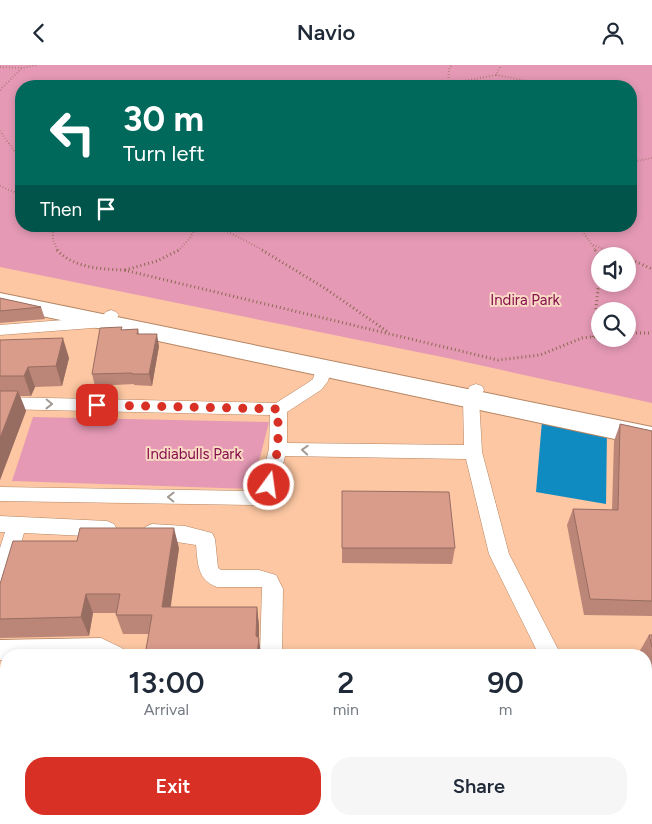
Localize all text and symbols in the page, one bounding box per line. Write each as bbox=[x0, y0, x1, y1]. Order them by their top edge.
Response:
icon: back bbox=[25, 19, 53, 47]
text: Navio bbox=[297, 19, 355, 46]
icon: person bbox=[599, 19, 627, 47]
text: 30 m bbox=[123, 98, 204, 140]
icon: left bbox=[40, 100, 105, 165]
text: Turn left bbox=[123, 140, 205, 167]
icon: arrive bbox=[92, 195, 120, 223]
text: Then bbox=[40, 198, 82, 221]
map controls bbox=[591, 247, 636, 347]
button: sound bbox=[591, 247, 636, 292]
park label: Indira Park bbox=[490, 291, 561, 309]
button: search bbox=[591, 302, 636, 347]
pin bbox=[76, 384, 118, 426]
icon: arrive bbox=[83, 391, 111, 419]
one-way arrow bbox=[45, 399, 53, 409]
park label: Indiabulls Park bbox=[146, 445, 242, 463]
one-way arrow bbox=[300, 445, 308, 455]
position arrow bbox=[242, 458, 294, 510]
one-way arrow bbox=[166, 492, 174, 502]
text: 13:00 bbox=[128, 664, 204, 701]
text: 2 bbox=[337, 664, 354, 701]
text: 90 bbox=[487, 664, 524, 701]
text: Arrival bbox=[144, 700, 189, 719]
text: min bbox=[333, 700, 359, 719]
text: m bbox=[499, 700, 512, 719]
button: Exit bbox=[25, 757, 321, 815]
button: Share bbox=[331, 757, 627, 815]

